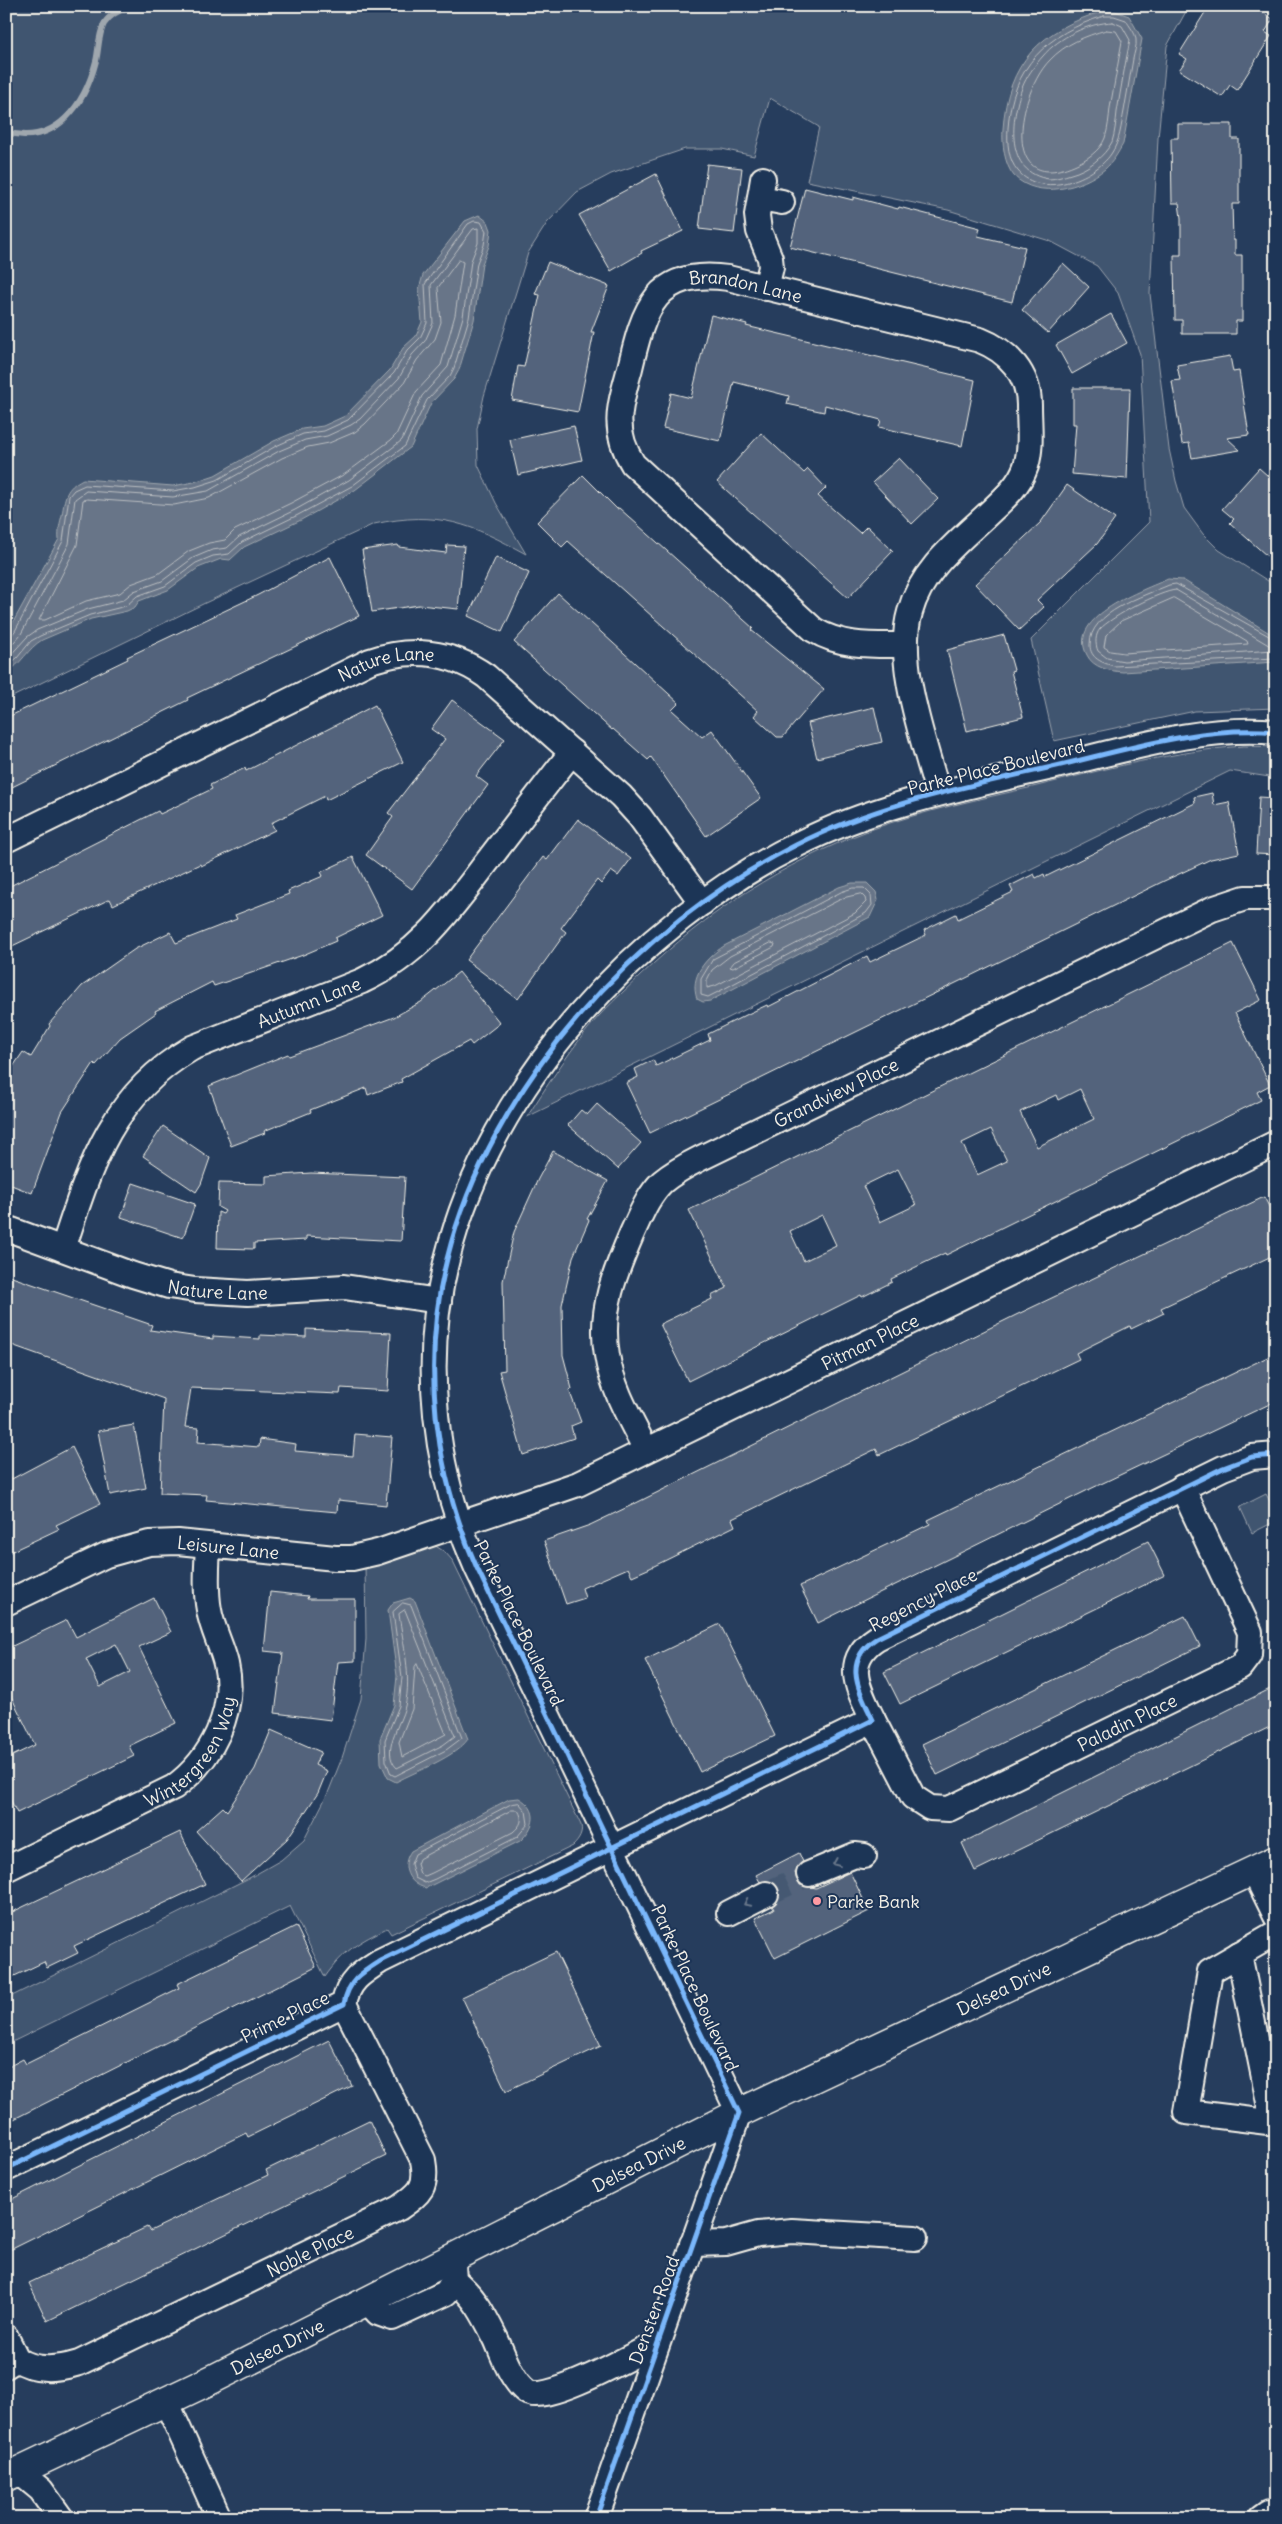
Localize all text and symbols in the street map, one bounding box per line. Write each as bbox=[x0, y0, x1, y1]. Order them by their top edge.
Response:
street label: Brandon Lane bbox=[687, 265, 805, 307]
street label: Nature Lane bbox=[334, 641, 436, 687]
street label: Parke Place Boulevard bbox=[905, 734, 1087, 800]
street label: Autumn Lane bbox=[254, 971, 364, 1033]
street label: Grandview Place bbox=[770, 1052, 902, 1132]
street label: Nature Lane bbox=[166, 1274, 268, 1305]
street label: Pitman Place bbox=[817, 1308, 922, 1375]
street label: Leisure Lane bbox=[176, 1530, 280, 1564]
street label: Parke Place Boulevard bbox=[469, 1536, 569, 1710]
street label: Regency Place bbox=[865, 1563, 981, 1637]
street label: Paladin Place bbox=[1073, 1688, 1180, 1756]
street label: Wintergreen Way bbox=[140, 1695, 240, 1811]
one-way arrow bbox=[832, 1856, 841, 1867]
place label: Parke Bank bbox=[827, 1890, 920, 1913]
marker: Parke Bank bbox=[811, 1895, 823, 1907]
one-way arrow bbox=[744, 1897, 753, 1907]
street label: Parke Place Boulevard bbox=[646, 1901, 744, 2076]
street label: Delsea Drive bbox=[953, 1956, 1055, 2020]
street label: Prime Place bbox=[237, 1986, 333, 2048]
street label: Delsea Drive bbox=[588, 2131, 689, 2197]
street label: Noble Place bbox=[263, 2220, 357, 2282]
street label: Densten Road bbox=[624, 2252, 684, 2367]
street label: Delsea Drive bbox=[227, 2313, 328, 2380]

